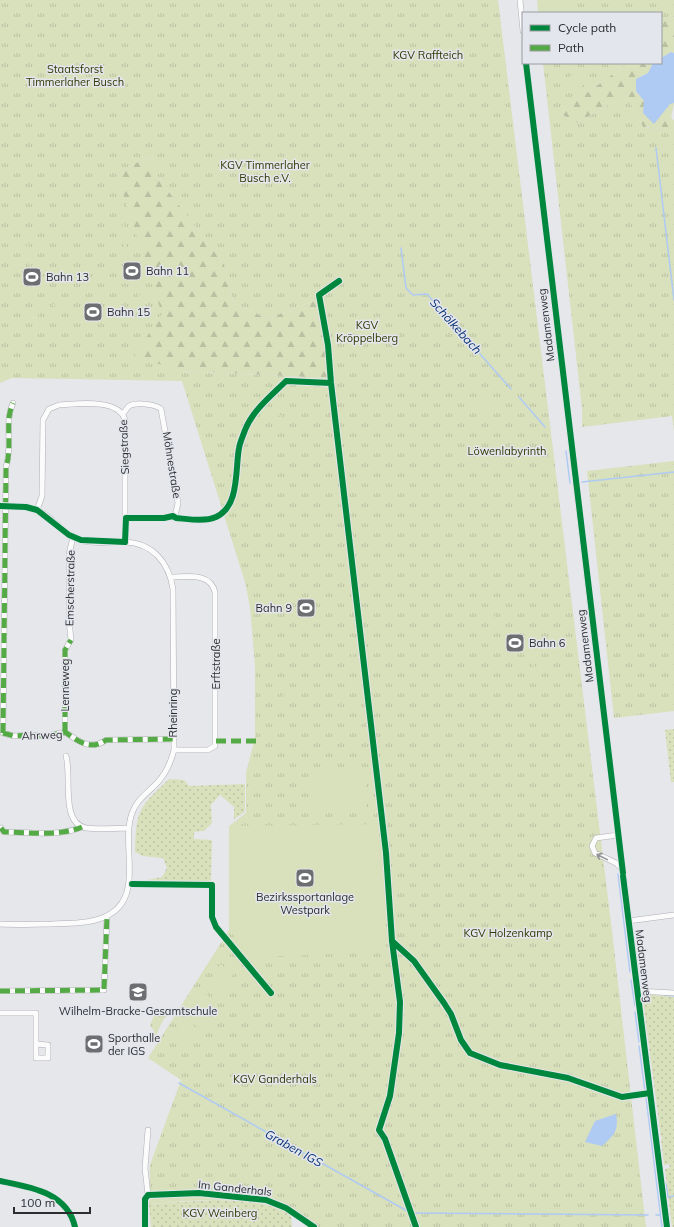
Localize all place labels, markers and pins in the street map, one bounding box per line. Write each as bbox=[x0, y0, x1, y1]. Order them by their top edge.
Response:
sports icon: Bahn 11 bbox=[121, 260, 143, 282]
place label: Bahn 11 bbox=[146, 264, 189, 278]
sports icon: Bahn 13 bbox=[21, 266, 43, 288]
place label: Bahn 13 bbox=[46, 270, 89, 284]
sports icon: Bahn 15 bbox=[82, 301, 104, 323]
place label: Bahn 15 bbox=[107, 305, 150, 319]
sports icon: Bahn 9 bbox=[295, 597, 317, 619]
place label: Bahn 9 bbox=[256, 601, 292, 615]
sports icon: Bahn 6 bbox=[504, 632, 526, 654]
place label: Bahn 6 bbox=[529, 636, 566, 650]
sports icon: Bezirkssportanlage Westpark bbox=[294, 867, 316, 889]
place label: Bezirkssportanlage Westpark bbox=[256, 890, 354, 917]
school or university icon: Wilhelm-Bracke-Gesamtschule bbox=[127, 981, 149, 1003]
place label: Wilhelm-Bracke-Gesamtschule bbox=[59, 1004, 217, 1018]
place label: Sporthalle der IGS bbox=[108, 1031, 160, 1058]
sports icon: Sporthalle der IGS bbox=[83, 1033, 105, 1055]

